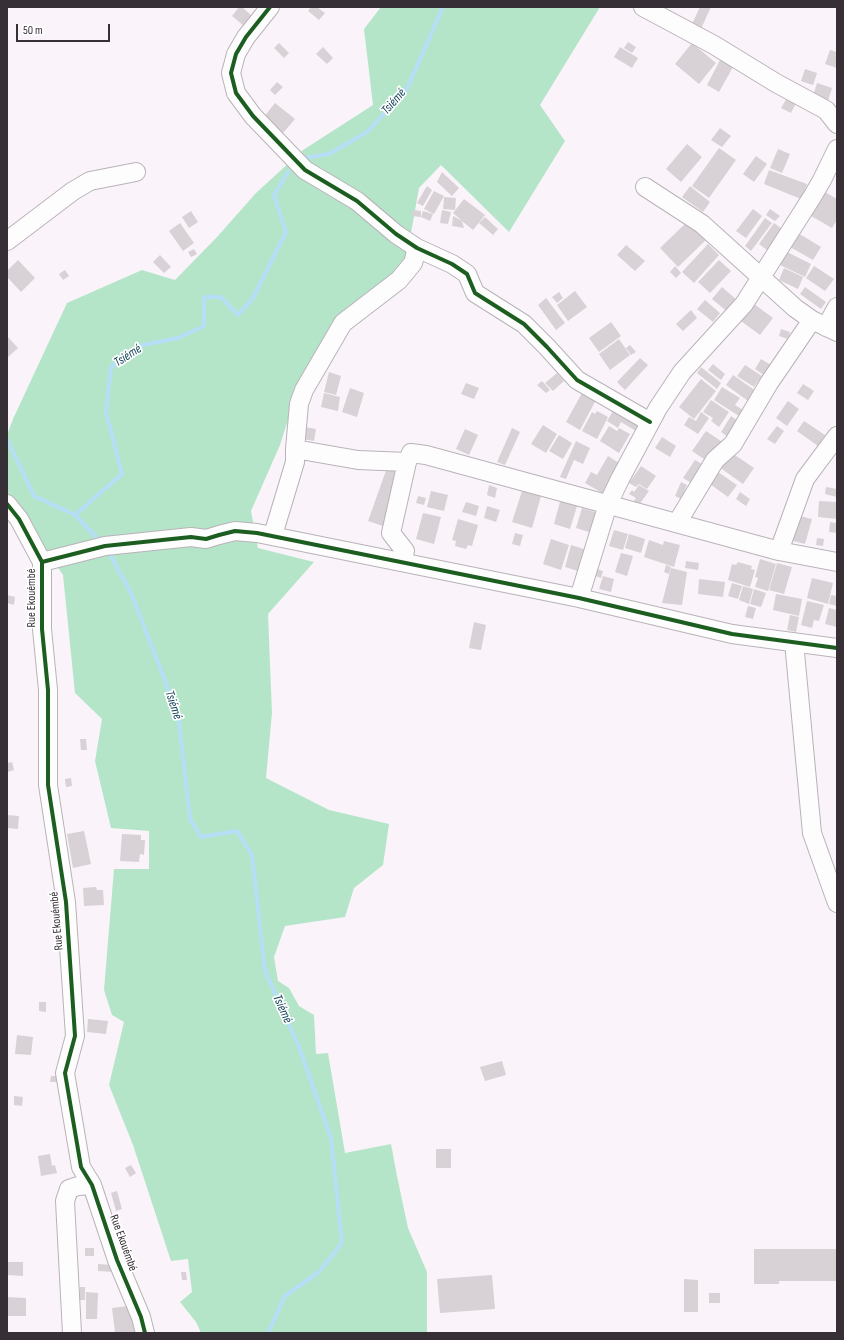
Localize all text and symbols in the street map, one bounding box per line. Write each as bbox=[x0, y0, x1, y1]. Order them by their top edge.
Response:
scale bar bbox=[18, 16, 112, 42]
text: 50 m bbox=[23, 23, 43, 38]
water label: Tsiémé bbox=[378, 86, 410, 118]
water label: Tsiémé bbox=[111, 341, 145, 371]
street label: Rue Ekouémbé bbox=[25, 569, 39, 627]
water label: Tsiémé bbox=[161, 688, 185, 722]
street label: Rue Ekouémbé bbox=[47, 891, 67, 951]
water label: Tsiémé bbox=[269, 992, 295, 1026]
street label: Rue Ekouémbé bbox=[106, 1213, 140, 1273]

